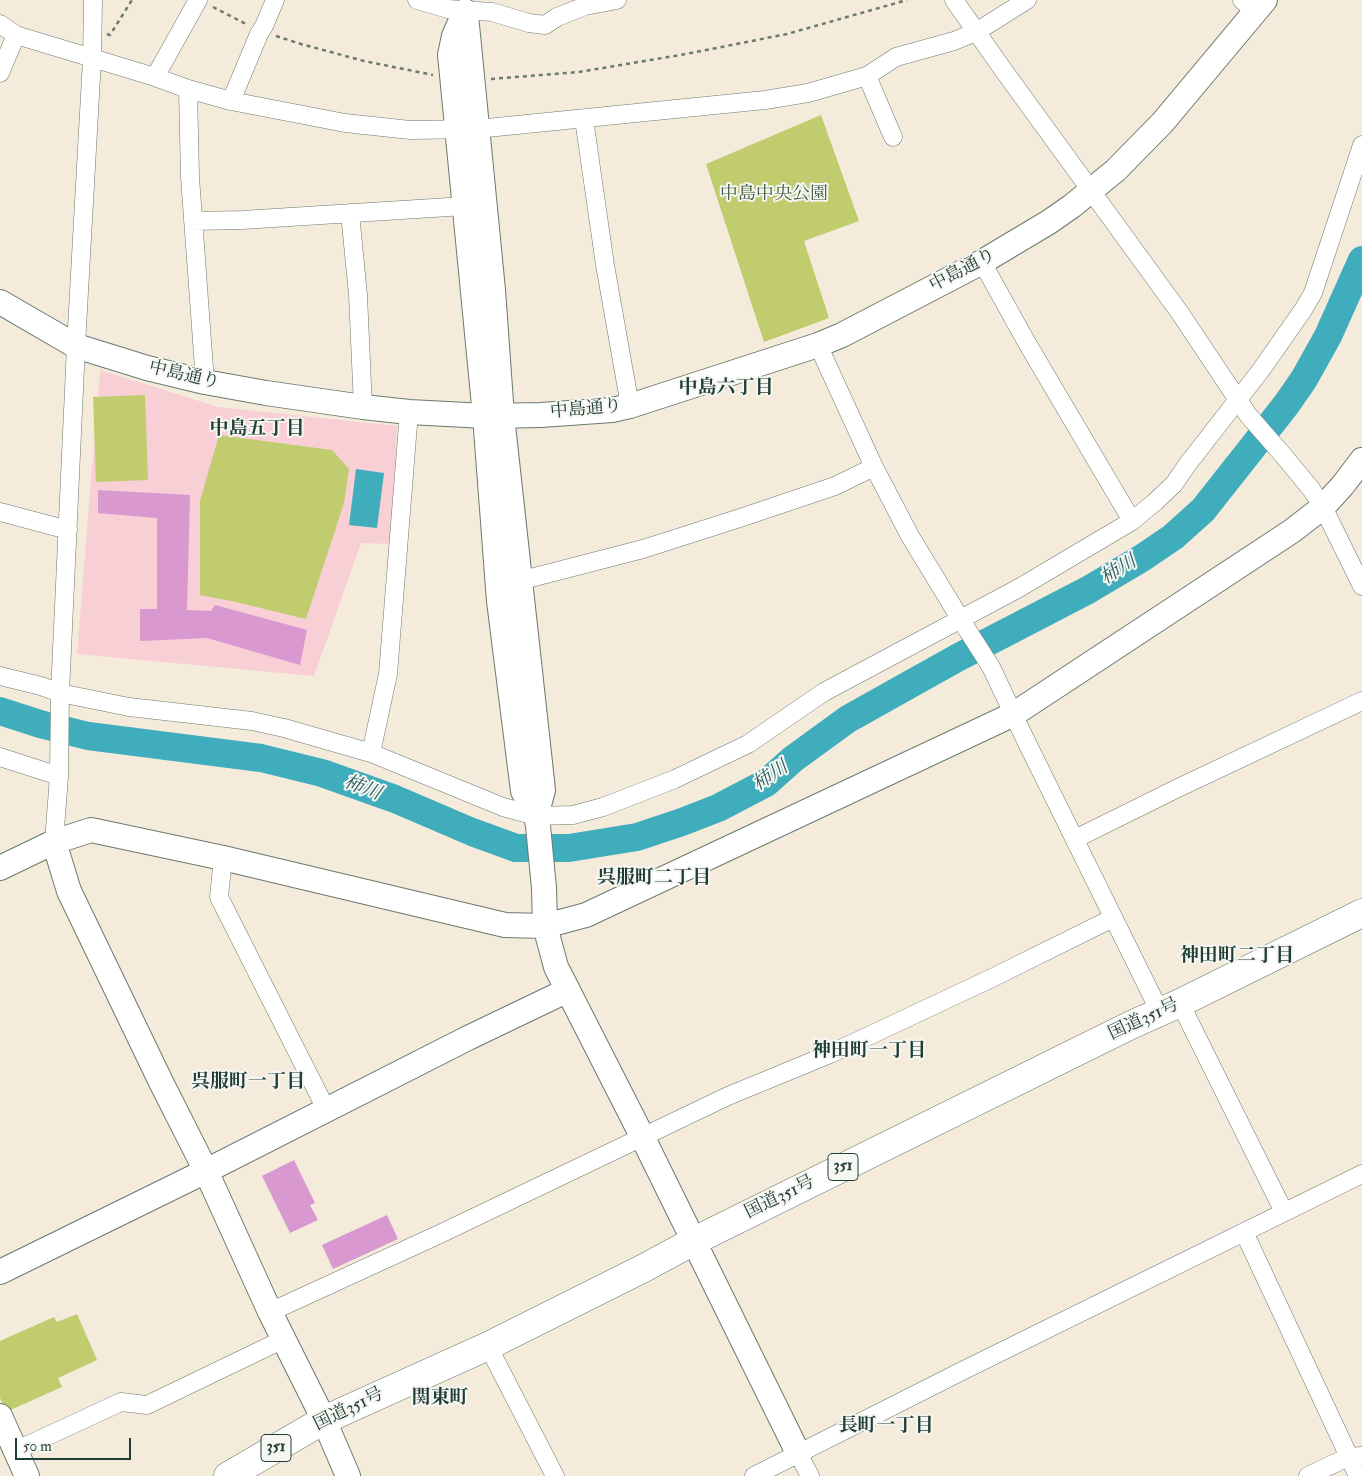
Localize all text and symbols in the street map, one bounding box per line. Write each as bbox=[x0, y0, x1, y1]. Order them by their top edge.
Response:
park label: 中島中央公園 bbox=[720, 184, 828, 206]
street label: 中島通り bbox=[926, 245, 1000, 297]
street label: 中島通り bbox=[146, 357, 222, 395]
district label: 中島六丁目 bbox=[679, 378, 773, 400]
street label: 中島通り bbox=[549, 396, 623, 424]
district label: 中島五丁目 bbox=[210, 419, 304, 441]
water label: 柿川 bbox=[1097, 551, 1141, 591]
water label: 柿川 bbox=[749, 757, 793, 797]
water label: 柿川 bbox=[340, 772, 384, 806]
district label: 呉服町二丁目 bbox=[597, 868, 711, 890]
district label: 神田町二丁目 bbox=[1180, 946, 1294, 968]
street label: 国道351号 bbox=[1105, 994, 1183, 1046]
district label: 神田町一丁目 bbox=[812, 1041, 926, 1063]
district label: 呉服町一丁目 bbox=[191, 1072, 305, 1094]
road number: 351 bbox=[828, 1154, 858, 1180]
street label: 国道351号 bbox=[741, 1172, 819, 1224]
street label: 国道351号 bbox=[310, 1384, 388, 1436]
district label: 関東町 bbox=[412, 1388, 468, 1410]
district label: 長町一丁目 bbox=[839, 1416, 933, 1438]
scale bar bbox=[18, 1428, 134, 1460]
road number: 351 bbox=[261, 1435, 291, 1462]
text: 50 m bbox=[23, 1437, 52, 1456]

